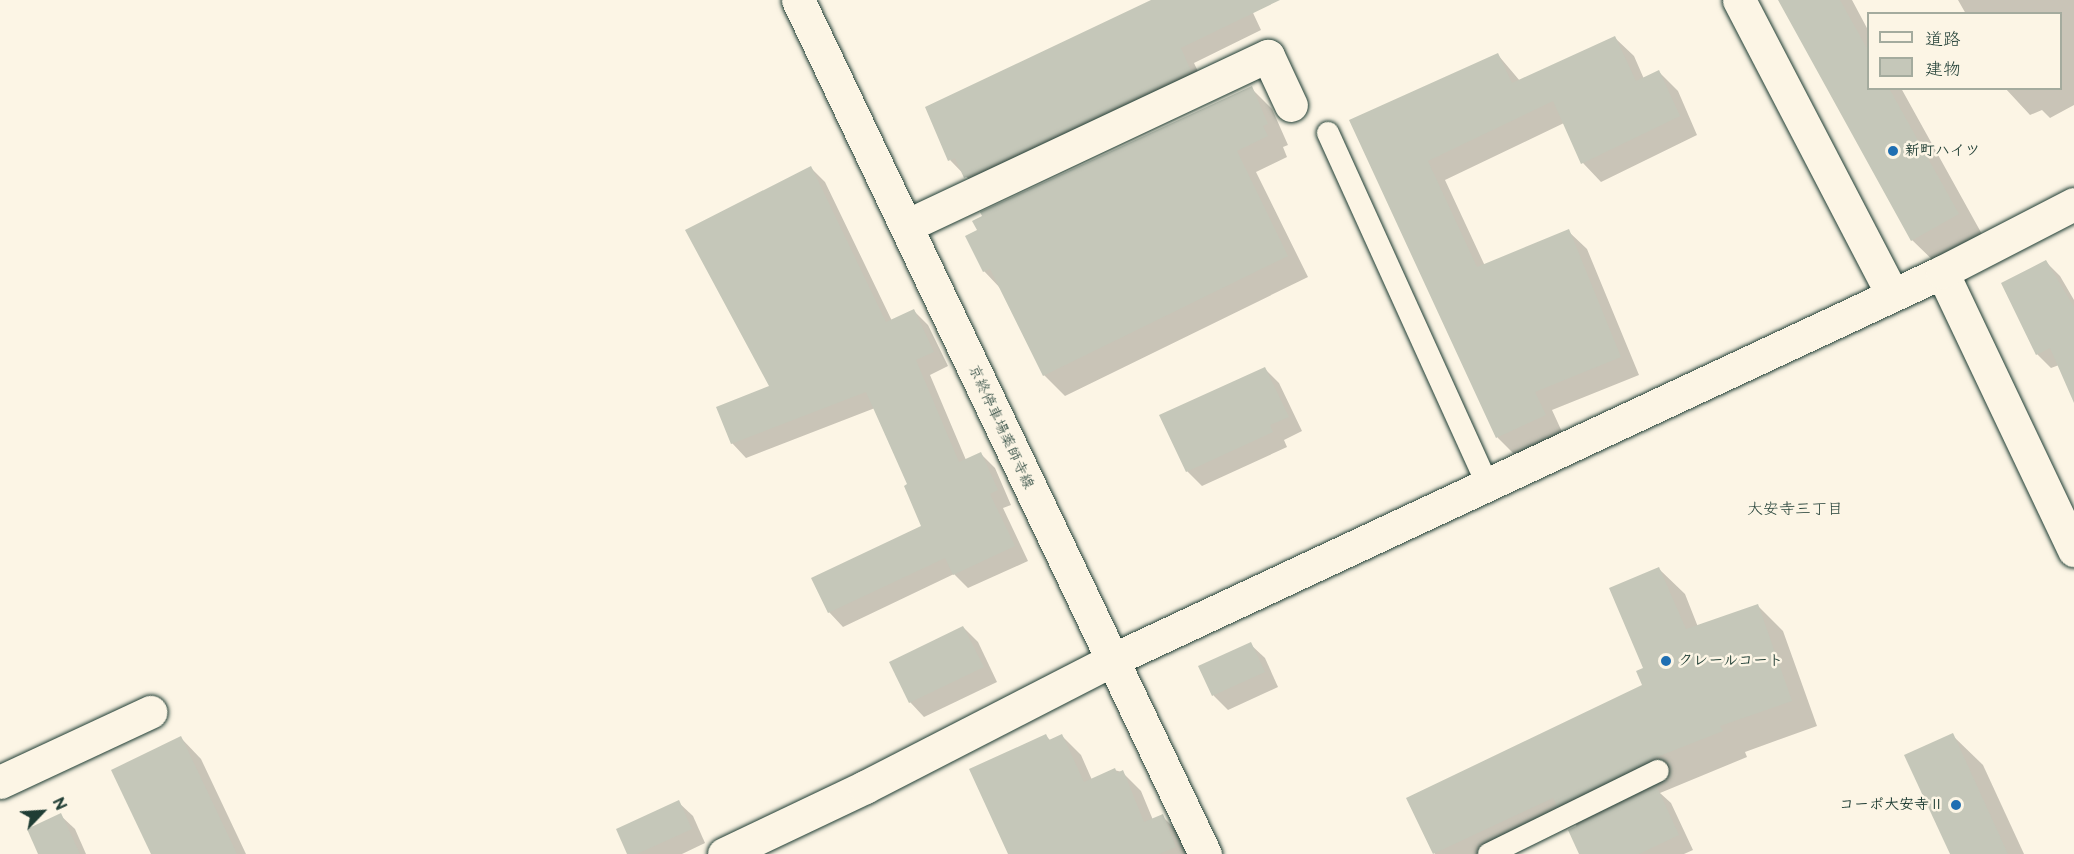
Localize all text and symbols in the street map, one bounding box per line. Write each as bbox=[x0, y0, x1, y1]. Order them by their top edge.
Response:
legend bbox=[1867, 12, 2062, 90]
text: 道路 bbox=[1925, 29, 1961, 50]
text: 建物 bbox=[1925, 59, 1961, 80]
place label: 新町ハイツ bbox=[1905, 142, 1980, 160]
marker: 新町ハイツ bbox=[1886, 144, 1900, 158]
street label: 京終停車場薬師寺線 bbox=[964, 362, 1038, 492]
district label: 大安寺三丁目 bbox=[1747, 500, 1843, 520]
place label: クレールコート bbox=[1678, 652, 1784, 670]
marker: クレールコート bbox=[1659, 654, 1673, 668]
north arrow bbox=[12, 782, 72, 842]
text: N bbox=[48, 795, 70, 814]
place label: コーポ大安寺Ⅱ bbox=[1839, 796, 1944, 814]
marker: コーポ大安寺Ⅱ bbox=[1949, 798, 1963, 812]

